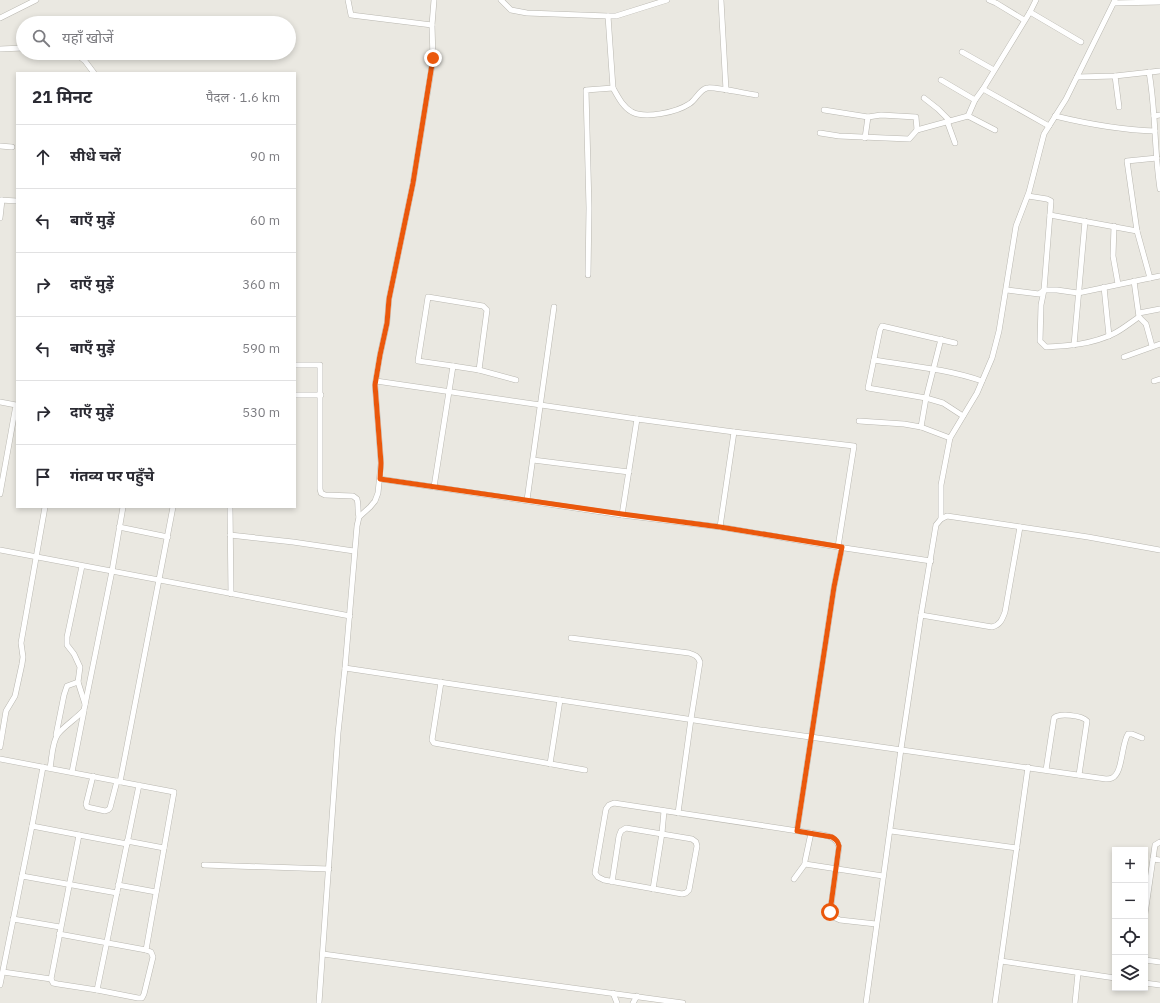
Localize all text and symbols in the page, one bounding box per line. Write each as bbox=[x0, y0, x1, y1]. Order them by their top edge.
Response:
search box bbox=[16, 16, 296, 60]
icon: search bbox=[30, 27, 52, 49]
text: यहाँ खोजें bbox=[62, 28, 113, 47]
route end bbox=[424, 49, 442, 67]
text: 21 मिनट bbox=[32, 86, 92, 108]
text: पैदल · 1.6 km bbox=[206, 89, 280, 106]
icon: ahead bbox=[32, 146, 54, 168]
text: सीधे चलें bbox=[70, 146, 121, 165]
text: 90 m bbox=[250, 148, 280, 165]
icon: left bbox=[32, 210, 54, 232]
text: बाएँ मुड़ें bbox=[70, 210, 115, 229]
text: 60 m bbox=[250, 212, 280, 229]
icon: right bbox=[32, 274, 54, 296]
text: दाएँ मुड़ें bbox=[70, 274, 114, 293]
text: 360 m bbox=[242, 276, 280, 293]
icon: left bbox=[32, 338, 54, 360]
text: बाएँ मुड़ें bbox=[70, 338, 115, 357]
text: 590 m bbox=[242, 340, 280, 357]
icon: right bbox=[32, 402, 54, 424]
text: दाएँ मुड़ें bbox=[70, 402, 114, 421]
text: 530 m bbox=[242, 404, 280, 421]
icon: arrive bbox=[32, 466, 54, 488]
text: गंतव्य पर पहुँचे bbox=[70, 466, 154, 485]
map controls bbox=[1112, 847, 1148, 991]
button: + bbox=[1112, 847, 1148, 883]
button: − bbox=[1112, 883, 1148, 919]
route start bbox=[821, 903, 839, 921]
button: locate bbox=[1112, 919, 1148, 955]
button: layers bbox=[1112, 955, 1148, 991]

